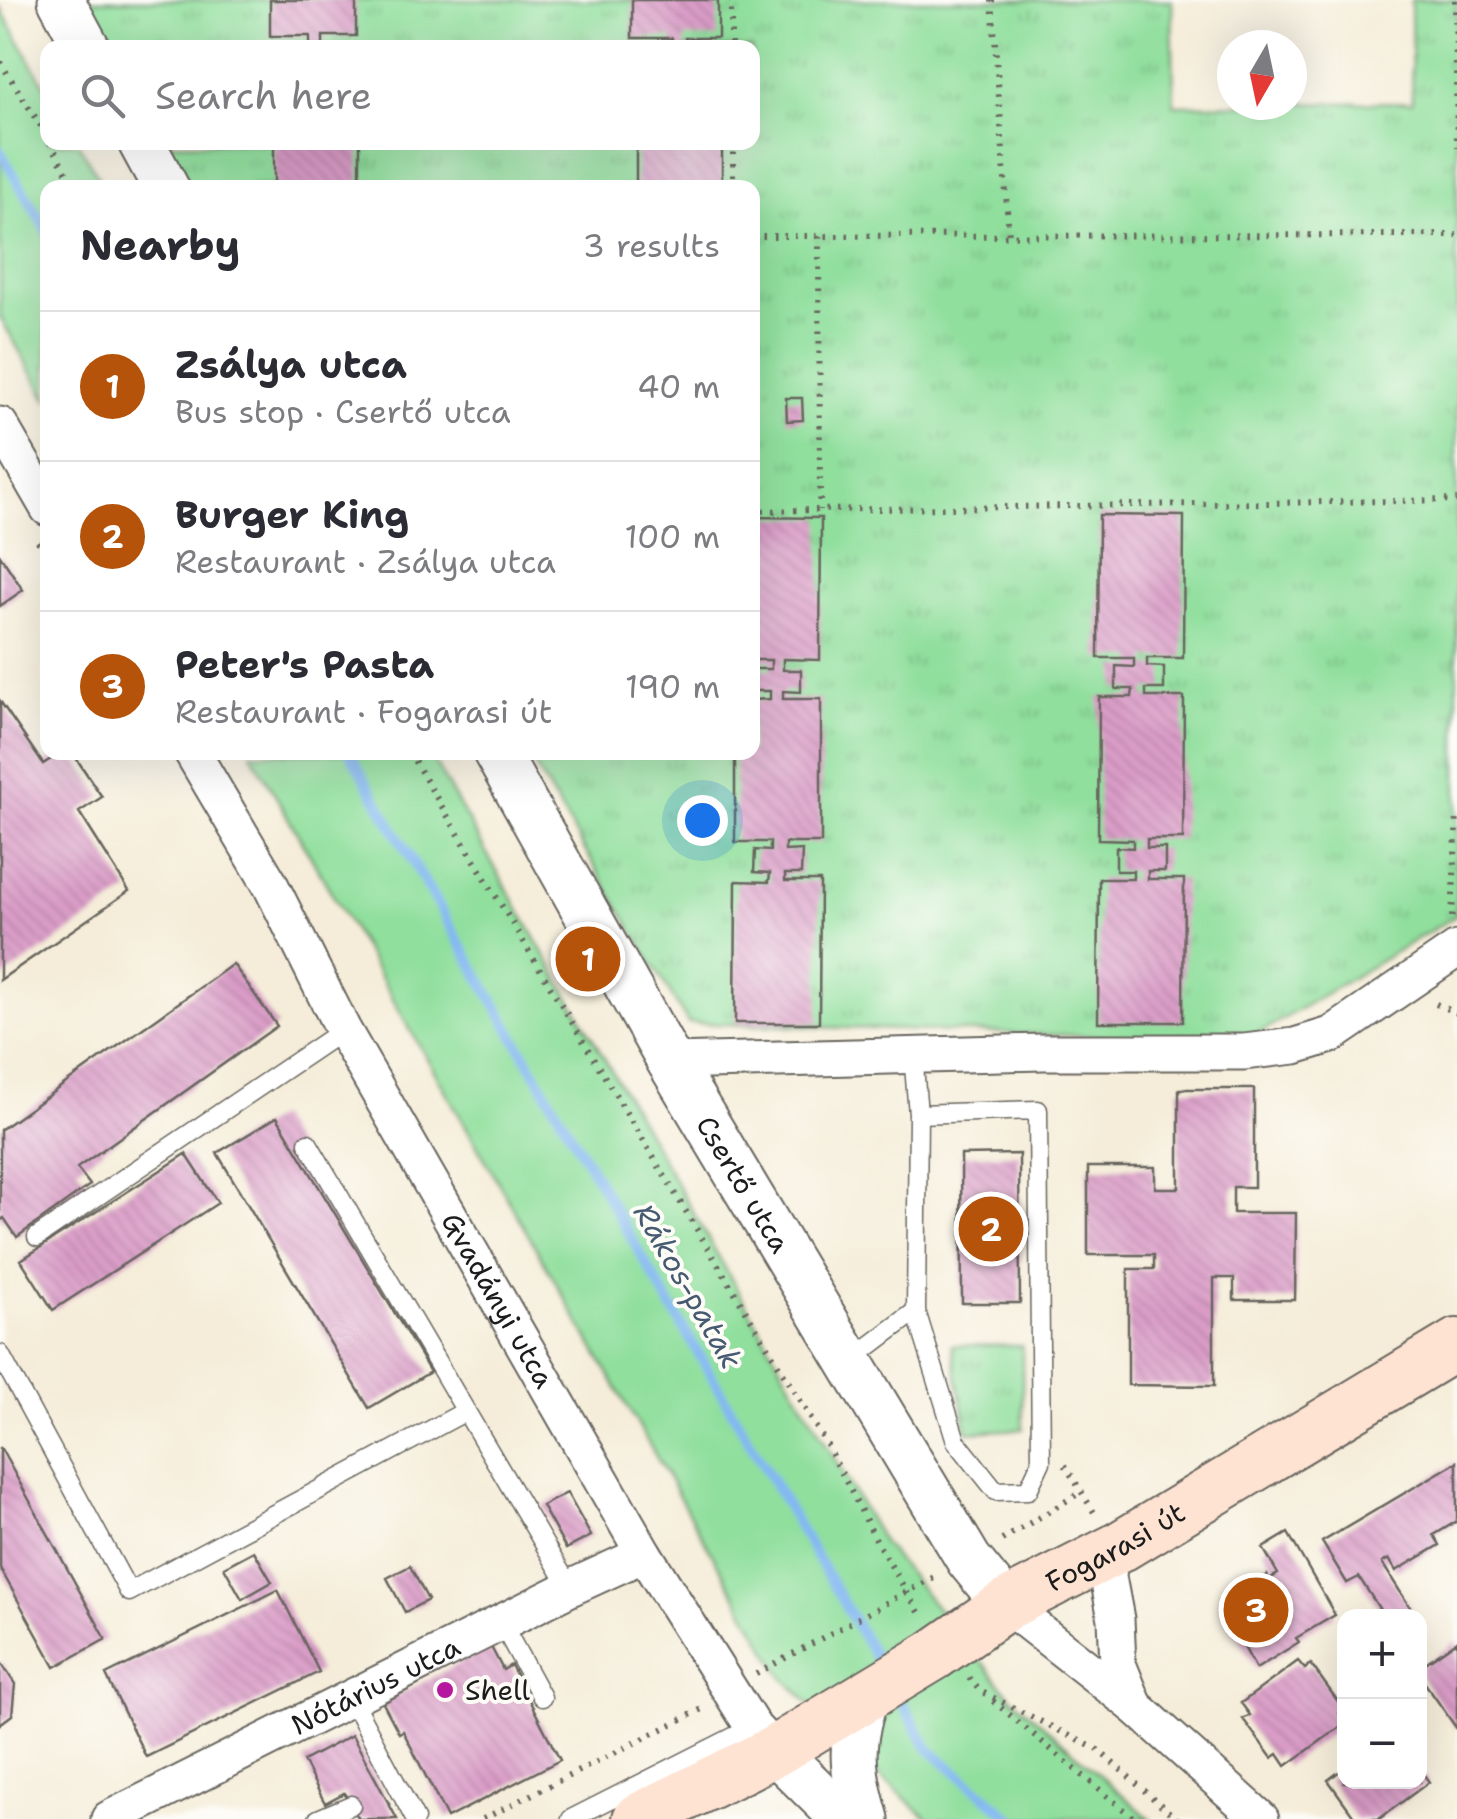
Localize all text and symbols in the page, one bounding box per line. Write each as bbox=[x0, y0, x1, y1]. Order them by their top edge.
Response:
north arrow bbox=[1217, 30, 1307, 120]
search box bbox=[40, 40, 760, 150]
icon: search bbox=[75, 68, 130, 123]
text: Search here bbox=[155, 70, 372, 121]
text: Nearby bbox=[80, 217, 240, 273]
text: 3 results bbox=[583, 224, 720, 267]
text: Zsálya utca bbox=[175, 339, 407, 390]
text: 1 bbox=[105, 365, 120, 408]
text: 40 m bbox=[637, 365, 720, 408]
text: Bus stop · Csertő utca bbox=[175, 390, 511, 433]
text: Burger King bbox=[175, 489, 409, 540]
text: 2 bbox=[101, 515, 124, 558]
text: 100 m bbox=[624, 515, 720, 558]
text: Restaurant · Zsálya utca bbox=[175, 540, 556, 583]
text: Peter's Pasta bbox=[175, 639, 434, 690]
text: 3 bbox=[101, 665, 124, 708]
text: 190 m bbox=[625, 665, 720, 708]
text: Restaurant · Fogarasi út bbox=[175, 690, 553, 733]
your location bbox=[677, 795, 728, 846]
pin: 1 bbox=[556, 922, 620, 996]
street label: Csertő utca bbox=[687, 1108, 799, 1260]
pin: 2 bbox=[958, 1192, 1024, 1266]
water label: Rákos-patak bbox=[624, 1196, 752, 1376]
street label: Gvadányi utca bbox=[433, 1205, 564, 1395]
street label: Fogarasi út bbox=[1039, 1493, 1192, 1601]
pin: 3 bbox=[1224, 1572, 1288, 1648]
map controls bbox=[1337, 1609, 1427, 1789]
button: + bbox=[1337, 1609, 1427, 1699]
street label: Nótárius utca bbox=[285, 1627, 466, 1744]
place label: Shell bbox=[465, 1671, 531, 1709]
marker: Shell bbox=[434, 1679, 456, 1701]
button: − bbox=[1337, 1699, 1427, 1789]

